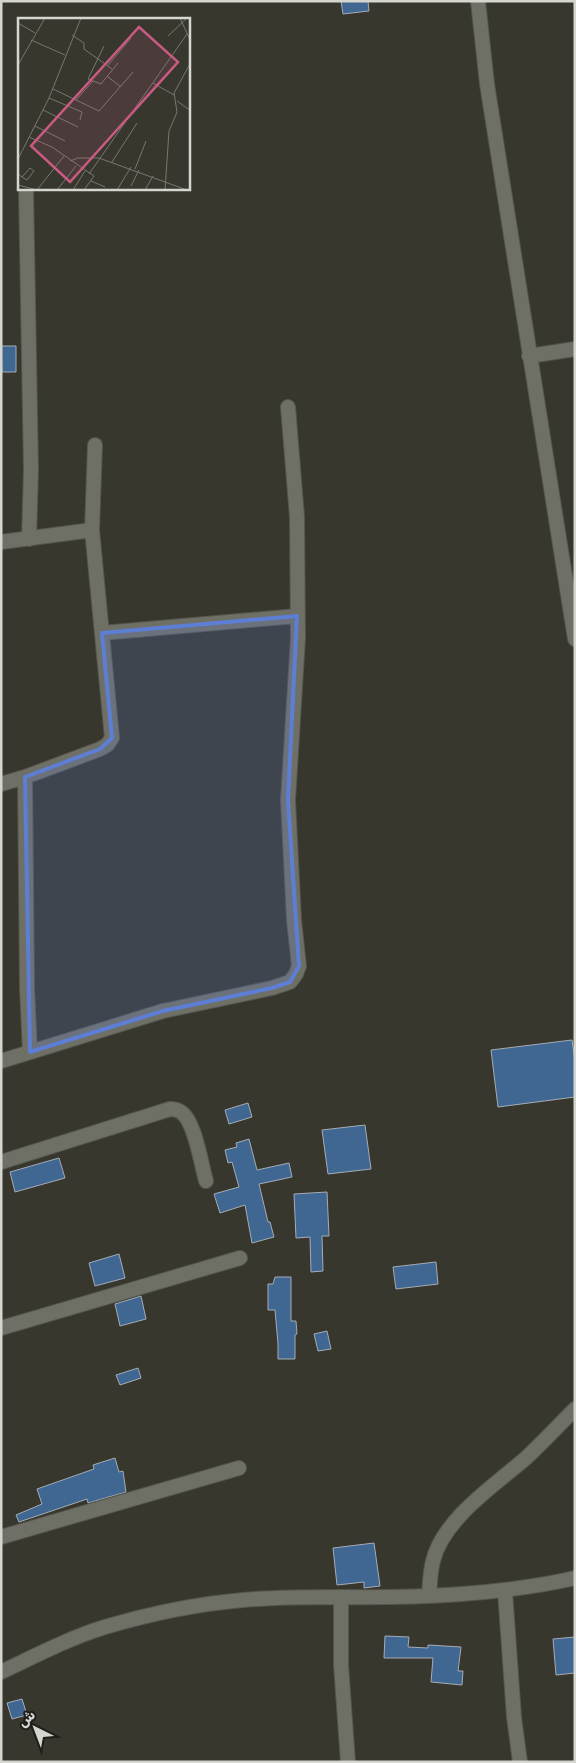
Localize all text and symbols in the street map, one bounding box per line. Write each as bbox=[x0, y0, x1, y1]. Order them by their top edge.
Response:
inset map bbox=[18, 18, 190, 190]
north arrow bbox=[10, 1703, 60, 1753]
text: ش bbox=[14, 1706, 39, 1731]

